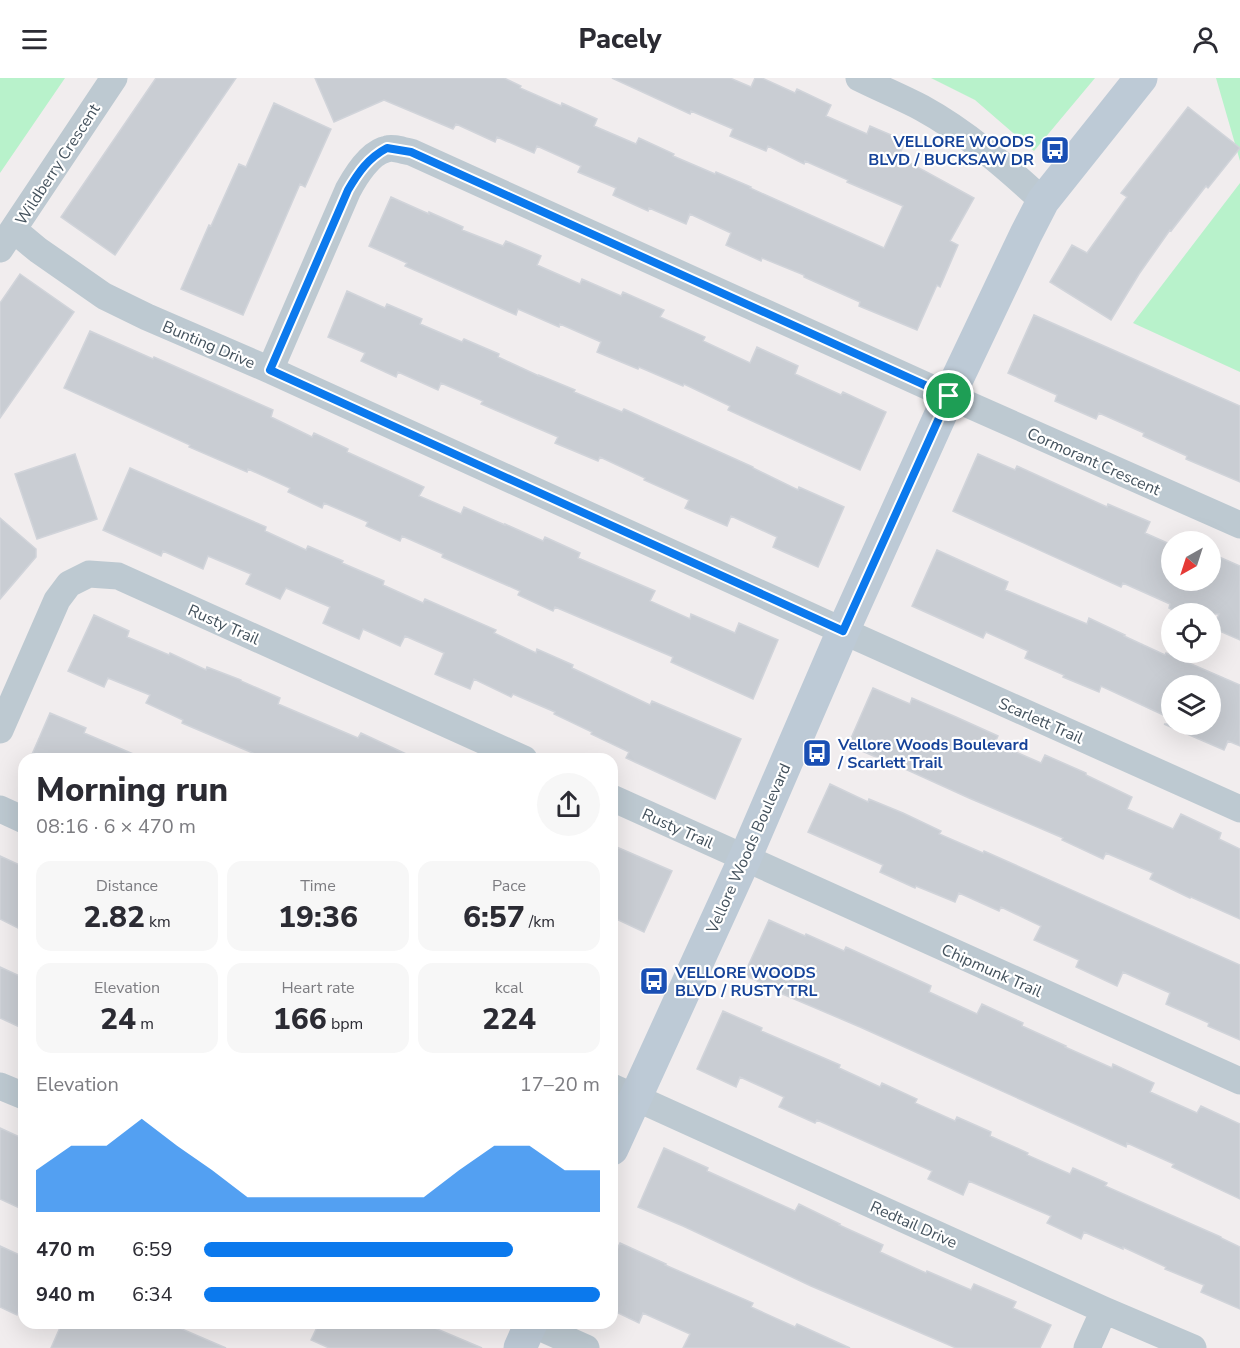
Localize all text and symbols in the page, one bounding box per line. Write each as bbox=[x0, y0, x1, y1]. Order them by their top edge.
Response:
text: Pacely bbox=[579, 21, 661, 58]
icon: menu bbox=[18, 23, 51, 56]
icon: person bbox=[1189, 23, 1222, 56]
street label: Wildberry Crescent bbox=[10, 99, 106, 229]
place label: VELLORE WOODS BLVD / BUCKSAW DR bbox=[868, 131, 1034, 171]
bus stop icon: VELLORE WOODS BLVD / BUCKSAW DR bbox=[1039, 134, 1071, 166]
street label: Bunting Drive bbox=[159, 316, 258, 374]
pin bbox=[923, 370, 974, 421]
icon: arrive bbox=[932, 379, 965, 412]
street label: Cormorant Crescent bbox=[1024, 423, 1164, 501]
north arrow bbox=[1161, 531, 1221, 591]
map controls bbox=[1161, 531, 1221, 735]
street label: Rusty Trail bbox=[184, 599, 263, 651]
button: locate bbox=[1161, 603, 1221, 663]
button: layers bbox=[1161, 675, 1221, 735]
street label: Scarlett Trail bbox=[995, 692, 1087, 750]
place label: Vellore Woods Boulevard / Scarlett Trail bbox=[837, 734, 1028, 774]
bus stop icon: Vellore Woods Boulevard / Scarlett Trail bbox=[801, 737, 833, 769]
street label: Vellore Woods Boulevard bbox=[701, 760, 796, 938]
text: Morning run bbox=[36, 768, 228, 813]
button: share bbox=[537, 773, 600, 836]
street label: Rusty Trail bbox=[638, 803, 717, 855]
text: 08:16 · 6 × 470 m bbox=[36, 813, 196, 840]
text: Distance bbox=[96, 875, 158, 897]
text: Time bbox=[300, 875, 336, 897]
text: Pace bbox=[492, 875, 526, 897]
text: 2.82 bbox=[83, 897, 145, 938]
text: 19:36 bbox=[278, 897, 358, 938]
text: 6:57 bbox=[463, 897, 525, 938]
text: km bbox=[145, 911, 171, 933]
text: /km bbox=[525, 911, 555, 933]
street label: Chipmunk Trail bbox=[938, 939, 1046, 1003]
place label: VELLORE WOODS BLVD / RUSTY TRL bbox=[674, 962, 818, 1002]
bus stop icon: VELLORE WOODS BLVD / RUSTY TRL bbox=[638, 965, 670, 997]
text: Elevation bbox=[94, 977, 160, 999]
text: Heart rate bbox=[281, 977, 355, 999]
text: kcal bbox=[495, 977, 523, 999]
text: 24 bbox=[100, 999, 136, 1040]
text: 166 bbox=[273, 999, 327, 1040]
text: 224 bbox=[482, 999, 536, 1040]
text: m bbox=[136, 1013, 154, 1035]
text: bpm bbox=[327, 1013, 363, 1035]
text: Elevation bbox=[36, 1071, 119, 1098]
text: 17–20 m bbox=[520, 1071, 600, 1098]
street label: Redtail Drive bbox=[867, 1196, 961, 1254]
text: 470 m bbox=[36, 1236, 95, 1263]
text: 6:59 bbox=[132, 1236, 173, 1263]
text: 940 m bbox=[36, 1281, 95, 1308]
text: 6:34 bbox=[132, 1281, 173, 1308]

